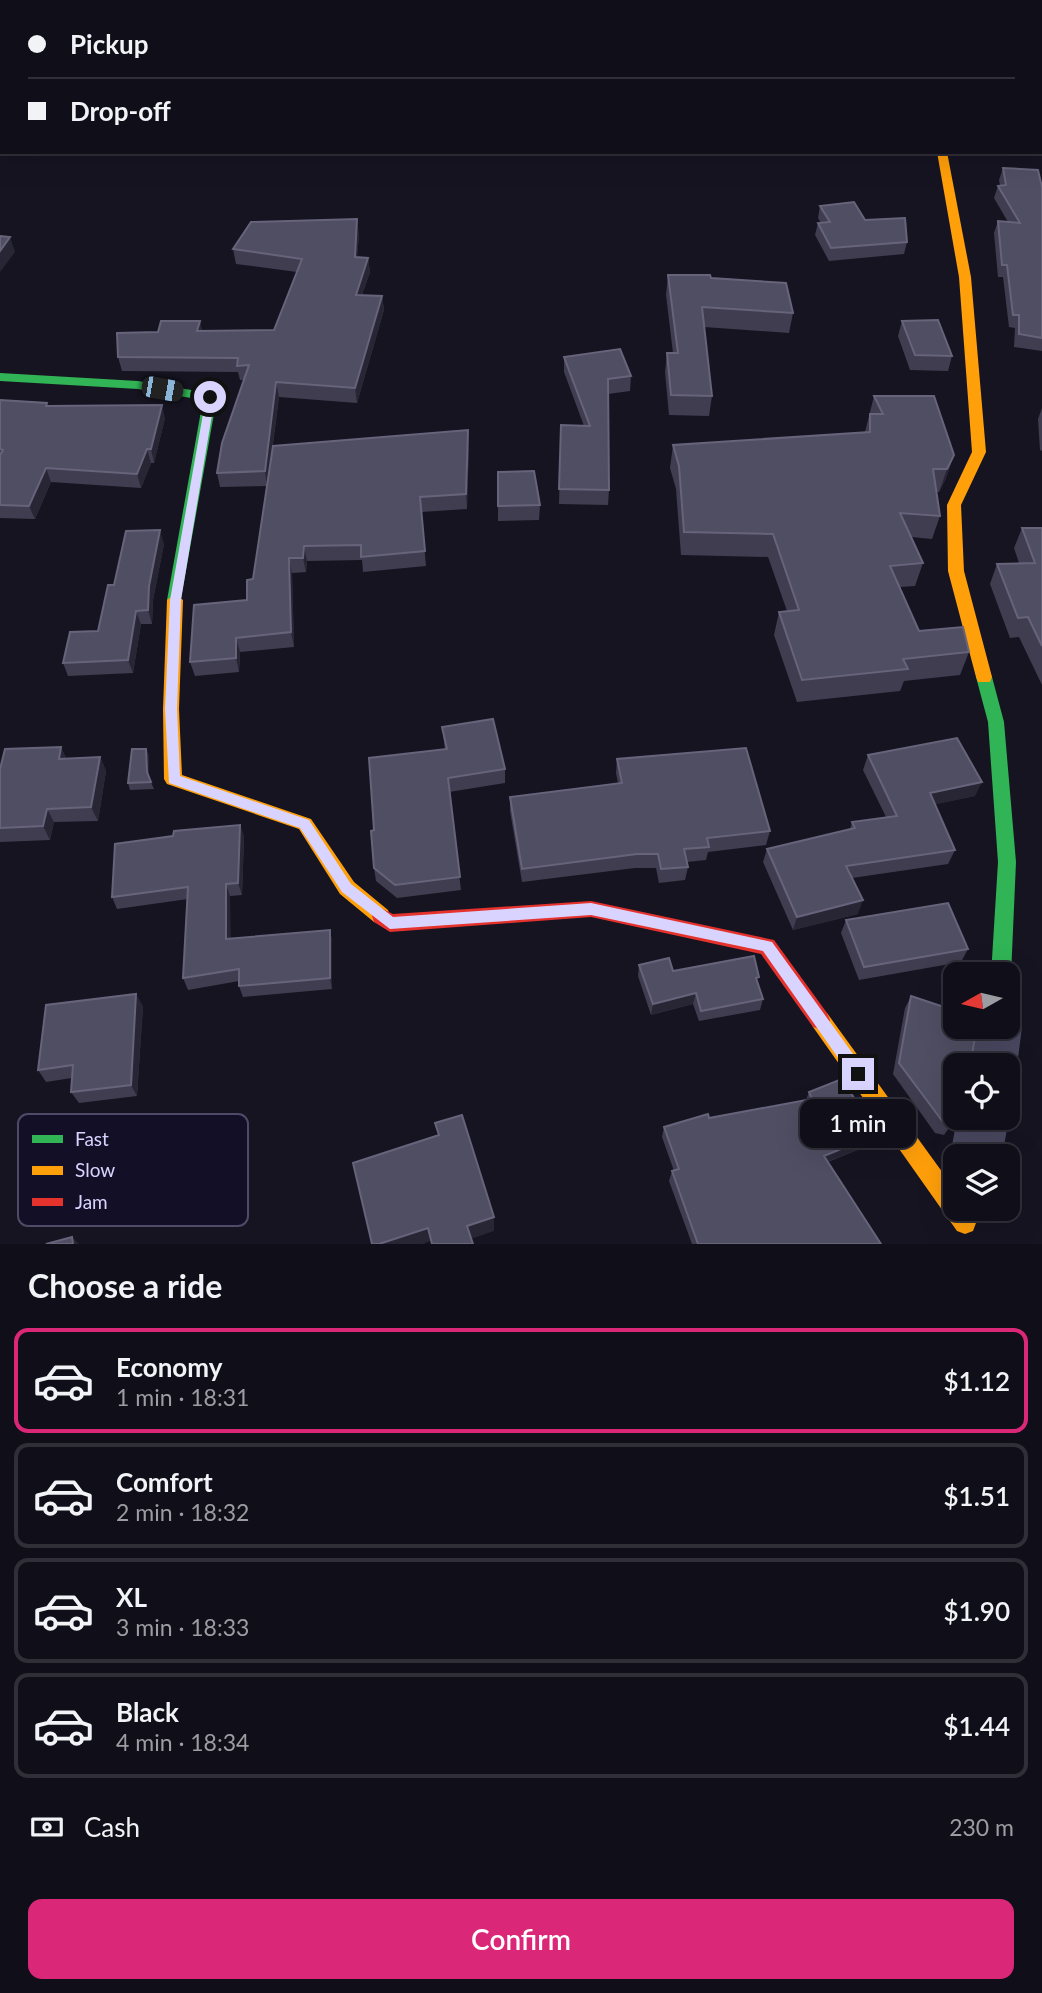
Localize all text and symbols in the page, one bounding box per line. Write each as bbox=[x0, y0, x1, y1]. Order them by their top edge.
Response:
text: Pickup bbox=[70, 28, 149, 60]
text: Drop-off bbox=[70, 95, 171, 127]
car bbox=[140, 375, 185, 403]
route start bbox=[194, 381, 226, 413]
north arrow bbox=[943, 962, 1020, 1040]
map controls bbox=[943, 962, 1020, 1221]
button: locate bbox=[943, 1053, 1020, 1130]
route end bbox=[842, 1058, 874, 1090]
callout: 1 min bbox=[800, 1098, 916, 1148]
text: 1 min bbox=[830, 1109, 886, 1137]
legend bbox=[18, 1114, 248, 1226]
text: Fast bbox=[75, 1127, 109, 1150]
button: layers bbox=[943, 1144, 1020, 1221]
text: Slow bbox=[75, 1158, 115, 1181]
text: Jam bbox=[75, 1190, 108, 1213]
text: Choose a ride bbox=[28, 1266, 222, 1305]
icon: car bbox=[32, 1349, 95, 1412]
text: Economy bbox=[116, 1351, 222, 1383]
text: $1.12 bbox=[944, 1365, 1010, 1397]
text: 1 min · 18:31 bbox=[116, 1383, 249, 1411]
icon: car bbox=[32, 1464, 95, 1527]
text: Comfort bbox=[116, 1466, 213, 1498]
text: $1.51 bbox=[944, 1480, 1010, 1512]
text: 2 min · 18:32 bbox=[116, 1498, 249, 1526]
icon: car bbox=[32, 1579, 95, 1642]
text: XL bbox=[116, 1581, 147, 1613]
text: $1.90 bbox=[944, 1595, 1010, 1627]
text: 3 min · 18:33 bbox=[116, 1613, 249, 1641]
icon: car bbox=[32, 1694, 95, 1757]
text: Black bbox=[116, 1696, 179, 1728]
text: $1.44 bbox=[944, 1710, 1010, 1742]
text: 4 min · 18:34 bbox=[116, 1728, 249, 1756]
icon: cash bbox=[28, 1808, 66, 1846]
text: Cash bbox=[84, 1811, 140, 1843]
text: 230 m bbox=[949, 1813, 1014, 1841]
button: Confirm bbox=[28, 1899, 1014, 1979]

